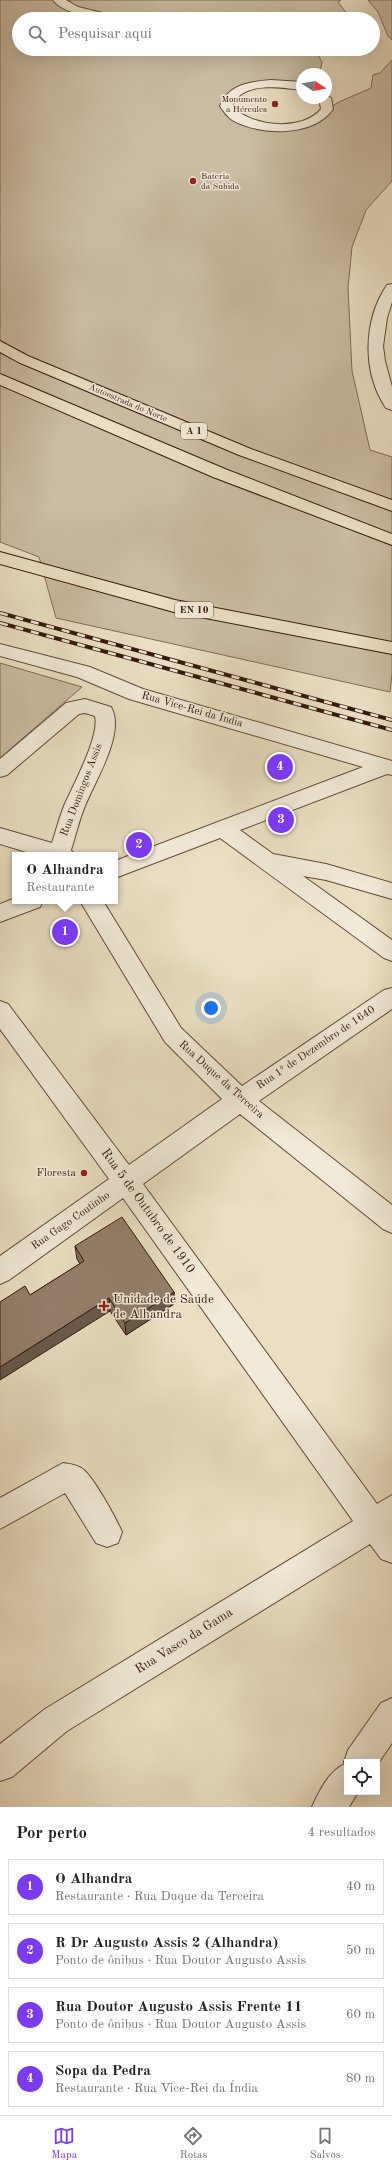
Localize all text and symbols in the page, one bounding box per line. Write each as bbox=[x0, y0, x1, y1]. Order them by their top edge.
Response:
search box bbox=[12, 12, 380, 56]
icon: search bbox=[26, 23, 48, 45]
text: Pesquisar aqui bbox=[58, 27, 152, 42]
north arrow bbox=[296, 68, 332, 104]
place label: Monumento a Hércules bbox=[222, 95, 268, 114]
marker: Monumento a Hércules bbox=[270, 99, 280, 109]
place label: Bateria da Subida bbox=[201, 172, 240, 191]
marker: Bateria da Subida bbox=[188, 176, 198, 186]
street label: Autoestrada do Norte bbox=[87, 382, 169, 424]
road number: A 1 bbox=[181, 423, 207, 439]
road number: EN 10 bbox=[175, 602, 213, 618]
street label: Rua Vice-Rei da Índia bbox=[140, 688, 245, 730]
street label: Rua Domingos Assis bbox=[59, 742, 105, 838]
pin: 4 bbox=[267, 752, 293, 782]
pin: 3 bbox=[268, 805, 294, 835]
pin: 2 bbox=[126, 830, 152, 860]
popup bbox=[12, 852, 118, 904]
text: O Alhandra bbox=[26, 863, 104, 878]
text: Restaurante bbox=[26, 881, 94, 894]
pin: 1 bbox=[52, 917, 78, 947]
your location bbox=[201, 998, 221, 1018]
street label: Rua 1º de Dezembro de 1640 bbox=[255, 1004, 377, 1092]
street label: Rua Duque da Terceira bbox=[176, 1039, 266, 1121]
street label: Rua 5 de Outubro de 1910 bbox=[99, 1146, 197, 1276]
place label: Floresta bbox=[37, 1168, 77, 1179]
marker: Floresta bbox=[79, 1168, 89, 1178]
street label: Rua Gago Coutinho bbox=[30, 1190, 112, 1252]
place label: Unidade de Saúde de Alhandra bbox=[113, 1293, 214, 1321]
marker: Unidade de Saúde de Alhandra bbox=[98, 1300, 110, 1312]
street label: Rua Vasco da Gama bbox=[133, 1605, 236, 1676]
map controls bbox=[344, 1759, 380, 1795]
button: locate bbox=[344, 1759, 380, 1795]
text: Por perto bbox=[16, 1825, 87, 1842]
text: 4 resultados bbox=[308, 1826, 376, 1839]
text: O Alhandra bbox=[55, 1872, 132, 1887]
text: 1 bbox=[26, 1880, 34, 1893]
text: 40 m bbox=[346, 1880, 375, 1893]
text: Restaurante · Rua Duque da Terceira bbox=[55, 1890, 264, 1903]
text: R Dr Augusto Assis 2 (Alhandra) bbox=[55, 1936, 278, 1951]
text: 2 bbox=[26, 1944, 34, 1957]
text: 50 m bbox=[346, 1944, 375, 1957]
text: Ponto de ônibus · Rua Doutor Augusto Assis bbox=[55, 1954, 306, 1967]
text: Rua Doutor Augusto Assis Frente 11 bbox=[55, 2000, 303, 2015]
text: 3 bbox=[26, 2008, 34, 2021]
text: 60 m bbox=[346, 2008, 375, 2021]
text: Ponto de ônibus · Rua Doutor Augusto Assis bbox=[55, 2018, 306, 2031]
text: Sopa da Pedra bbox=[55, 2064, 151, 2079]
text: 4 bbox=[26, 2072, 34, 2085]
text: 80 m bbox=[346, 2072, 375, 2085]
text: Restaurante · Rua Vice-Rei da Índia bbox=[55, 2082, 258, 2095]
tab: Mapa bbox=[51, 2125, 77, 2163]
tab: Rotas bbox=[180, 2125, 207, 2163]
tab: Salvos bbox=[310, 2125, 341, 2163]

